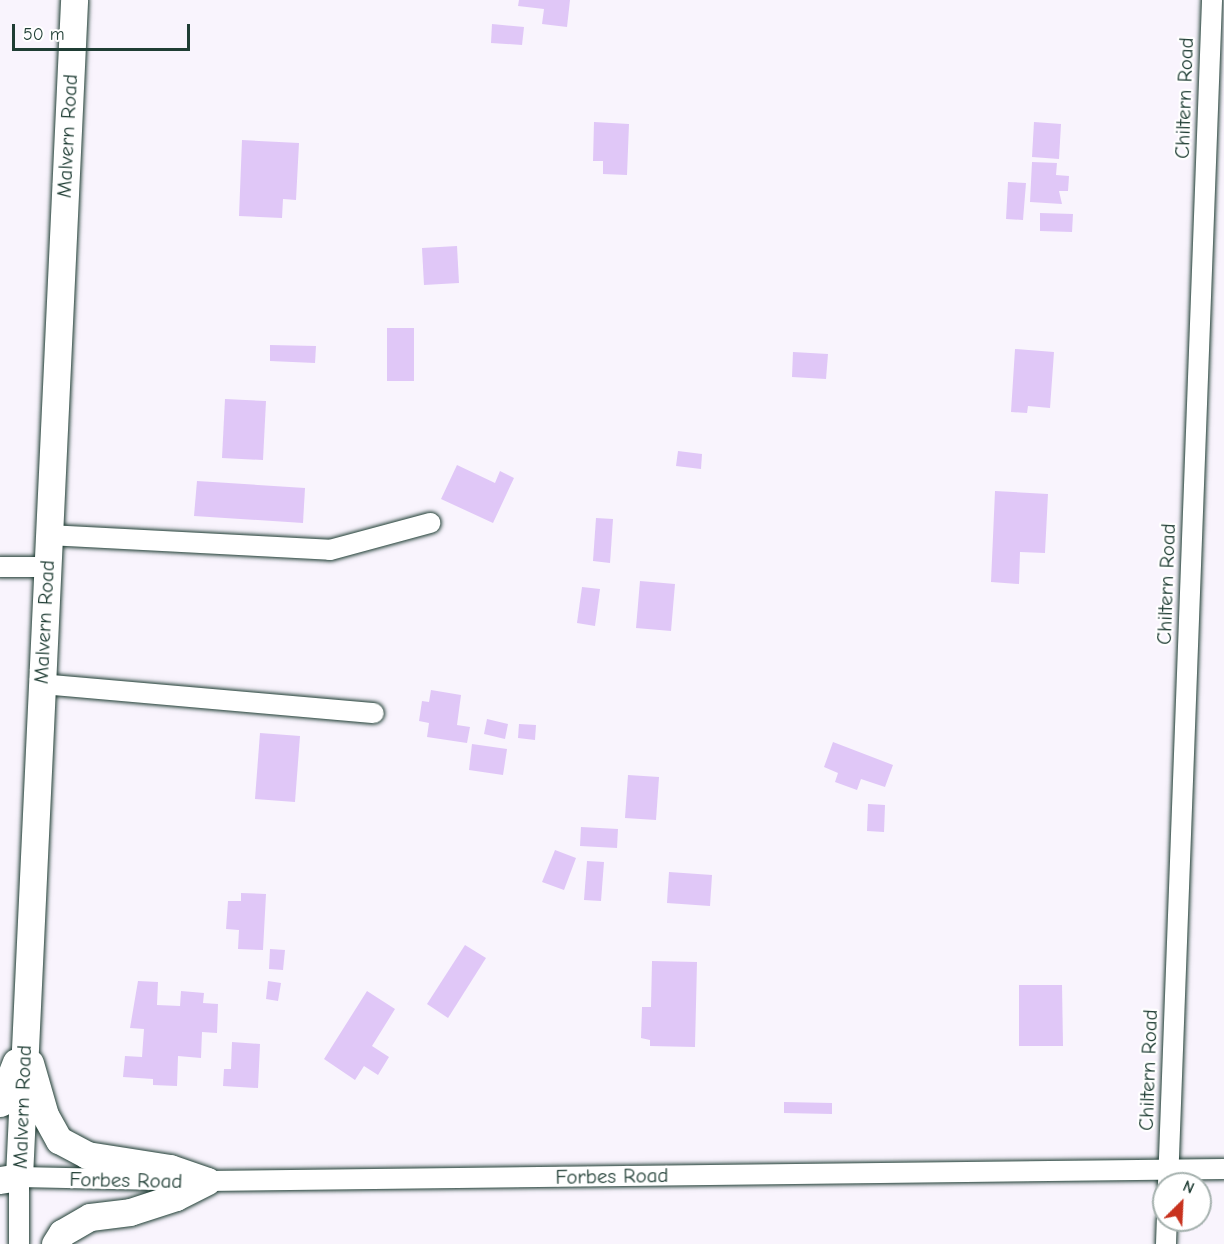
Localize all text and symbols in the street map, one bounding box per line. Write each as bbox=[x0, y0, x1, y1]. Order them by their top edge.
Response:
scale bar bbox=[15, 12, 194, 50]
text: 50 m bbox=[23, 24, 65, 45]
street label: Chiltern Road bbox=[1169, 37, 1199, 159]
street label: Malvern Road bbox=[51, 73, 83, 199]
street label: Chiltern Road bbox=[1151, 523, 1181, 645]
street label: Malvern Road bbox=[28, 559, 60, 685]
street label: Chiltern Road bbox=[1133, 1009, 1163, 1131]
street label: Malvern Road bbox=[7, 1044, 37, 1170]
street label: Forbes Road bbox=[555, 1162, 669, 1190]
street label: Forbes Road bbox=[69, 1166, 183, 1194]
north arrow bbox=[1152, 1172, 1212, 1232]
text: N bbox=[1180, 1177, 1197, 1198]

